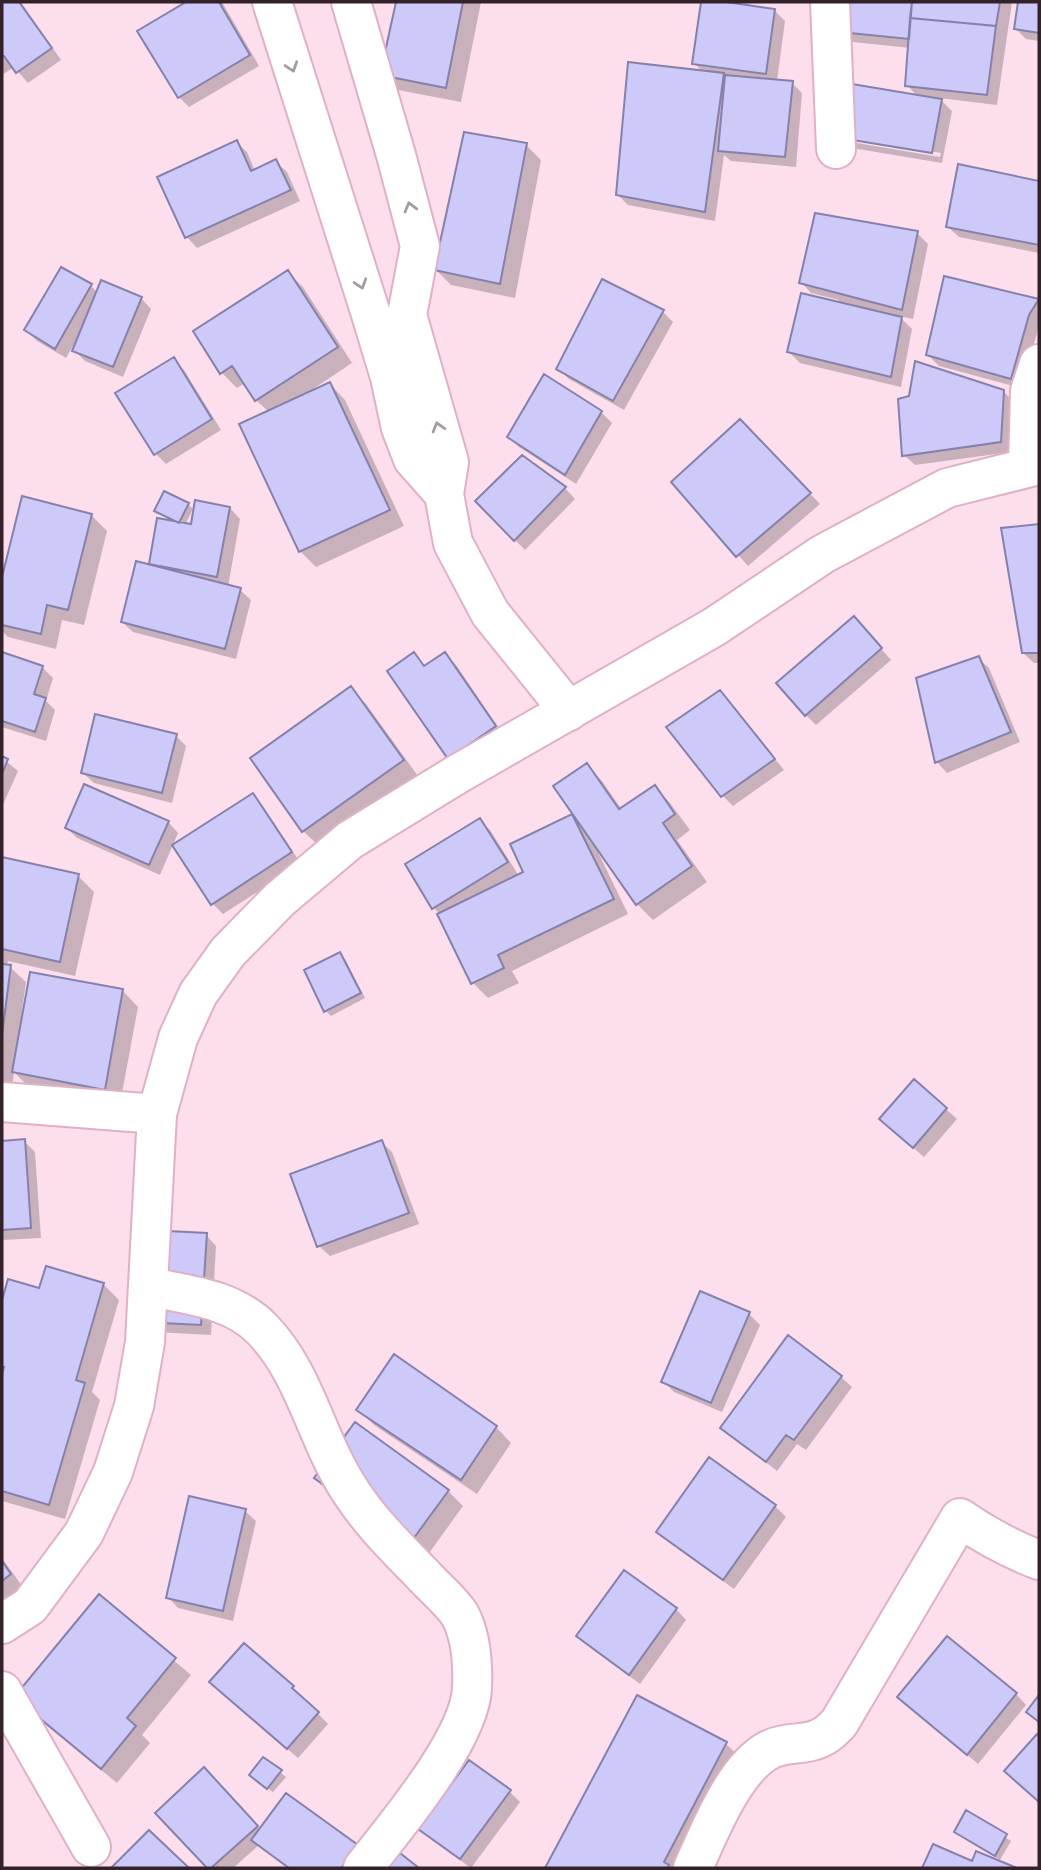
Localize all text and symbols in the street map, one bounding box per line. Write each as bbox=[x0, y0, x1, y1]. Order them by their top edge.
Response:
one-way arrow bbox=[284, 61, 299, 73]
one-way arrow bbox=[404, 201, 418, 213]
one-way arrow bbox=[353, 277, 368, 289]
one-way arrow bbox=[432, 421, 447, 433]

